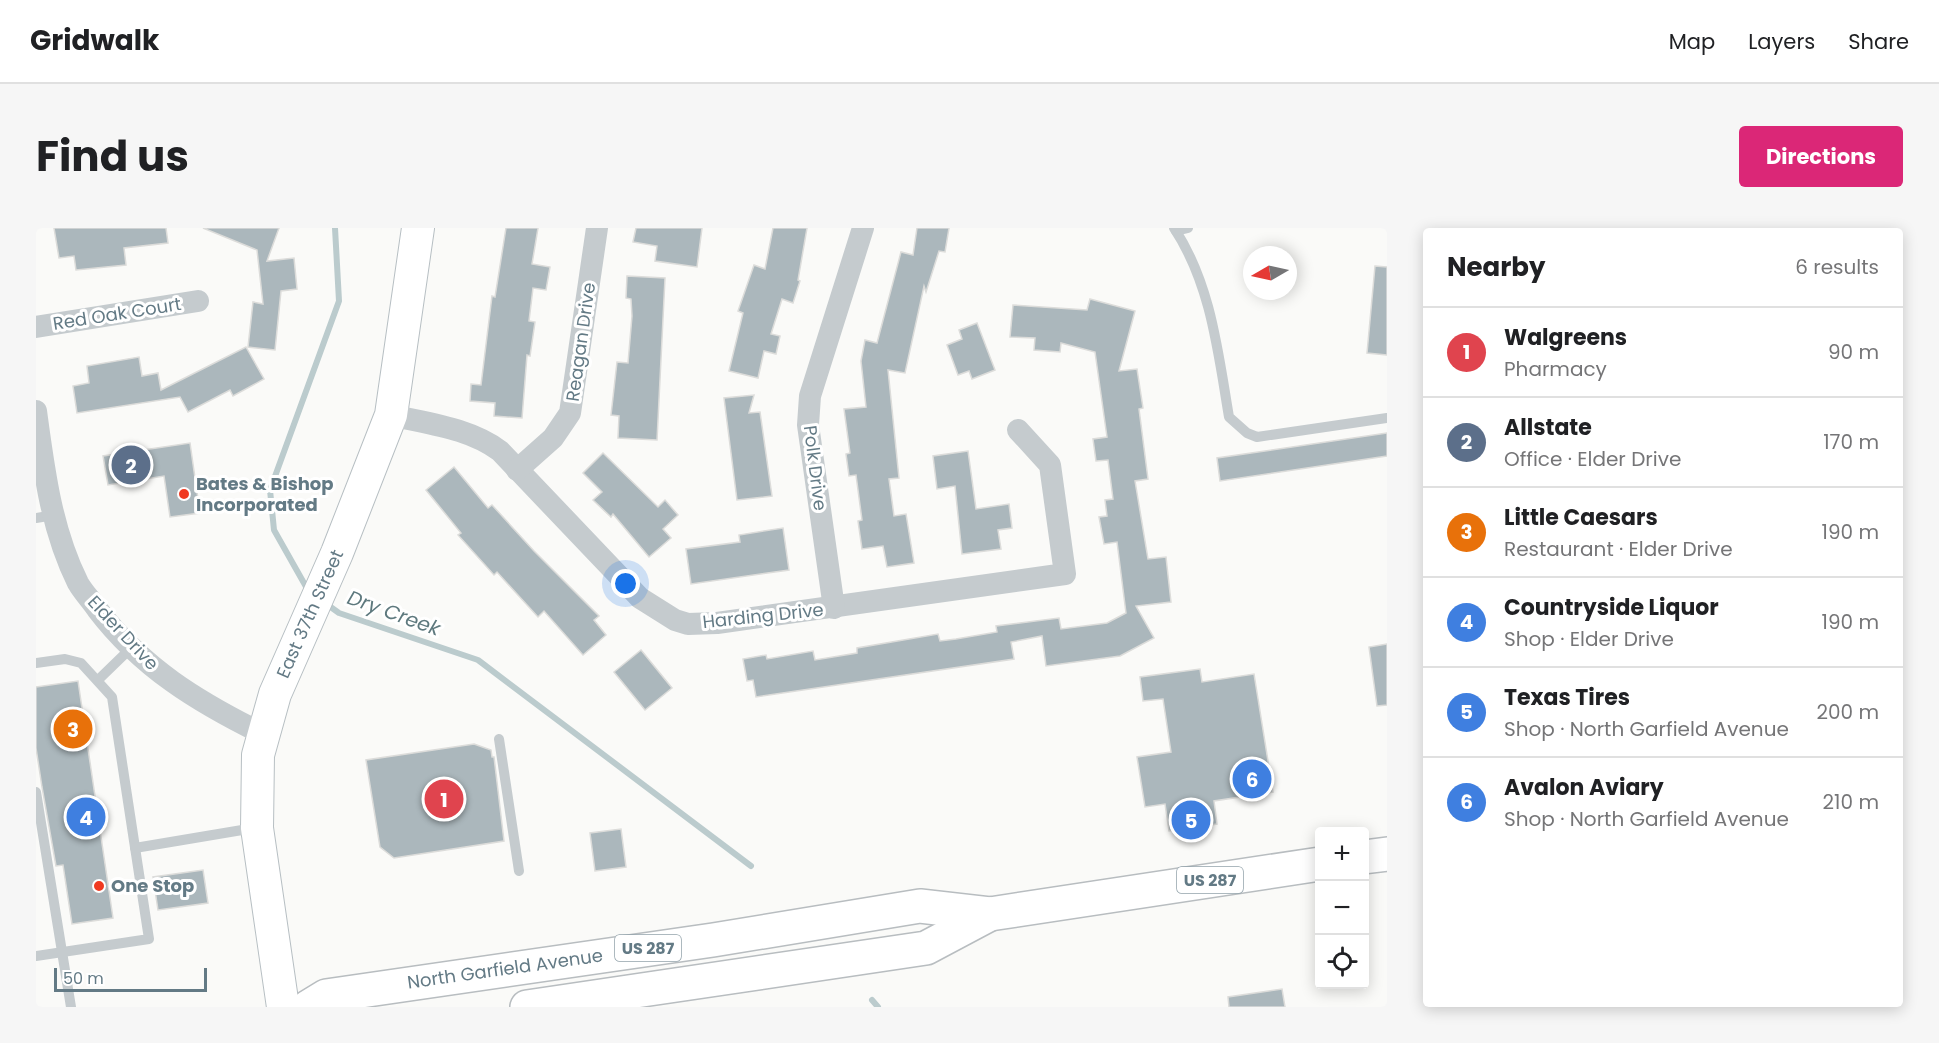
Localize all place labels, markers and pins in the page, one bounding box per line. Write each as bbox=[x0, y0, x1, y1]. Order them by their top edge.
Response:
pin: 2 bbox=[112, 442, 151, 488]
place label: Bates & Bishop Incorporated bbox=[196, 471, 334, 517]
marker: Bates & Bishop Incorporated bbox=[177, 487, 191, 501]
pin: 3 bbox=[54, 706, 93, 752]
pin: 6 bbox=[1232, 756, 1272, 802]
pin: 1 bbox=[424, 776, 464, 822]
pin: 4 bbox=[67, 794, 106, 840]
pin: 5 bbox=[1172, 798, 1210, 842]
place label: One Stop bbox=[111, 873, 194, 898]
marker: One Stop bbox=[92, 879, 106, 893]

